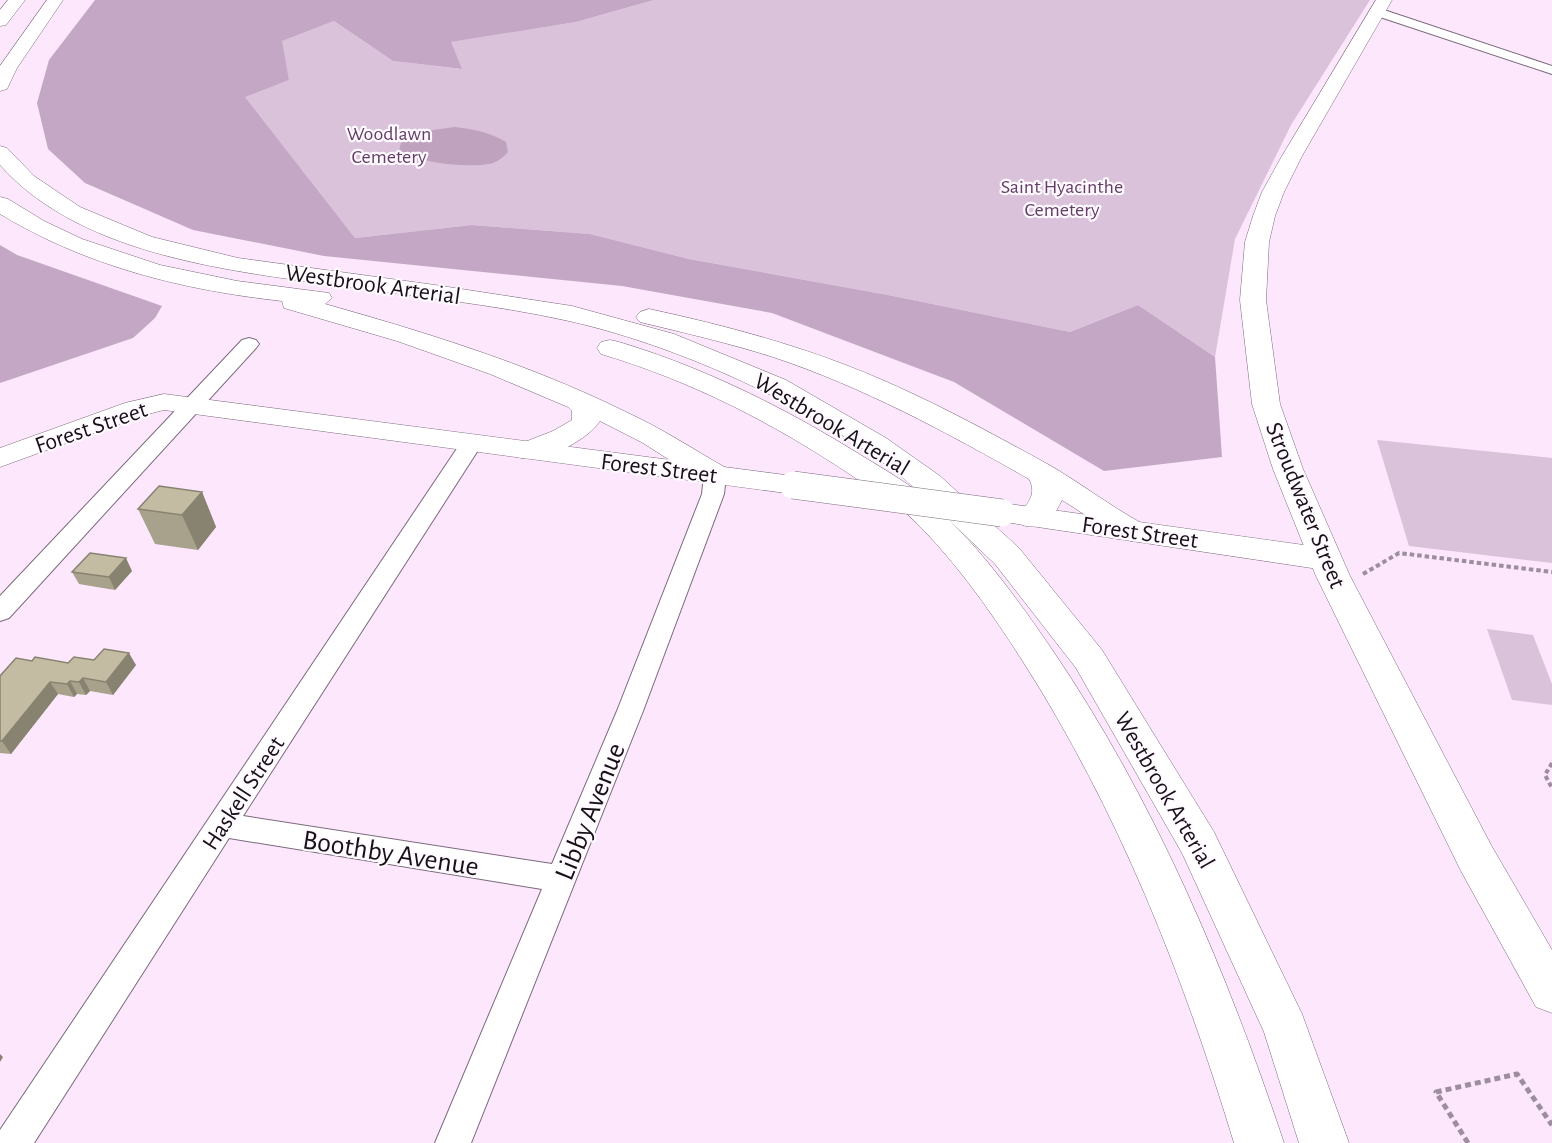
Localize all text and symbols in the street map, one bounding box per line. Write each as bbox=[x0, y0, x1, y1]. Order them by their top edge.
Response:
park label: Woodlawn Cemetery bbox=[347, 124, 431, 167]
park label: Saint Hyacinthe Cemetery bbox=[1001, 177, 1123, 220]
street label: Westbrook Arterial bbox=[284, 261, 462, 309]
street label: Westbrook Arterial bbox=[750, 369, 913, 481]
street label: Forest Street bbox=[32, 397, 151, 458]
street label: Stroudwater Street bbox=[1261, 419, 1349, 592]
street label: Forest Street bbox=[599, 450, 719, 488]
street label: Forest Street bbox=[1080, 513, 1200, 553]
street label: Westbrook Arterial bbox=[1110, 708, 1219, 873]
street label: Haskell Street bbox=[198, 732, 289, 855]
street label: Libby Avenue bbox=[551, 739, 631, 884]
street label: Boothby Avenue bbox=[301, 826, 481, 882]

